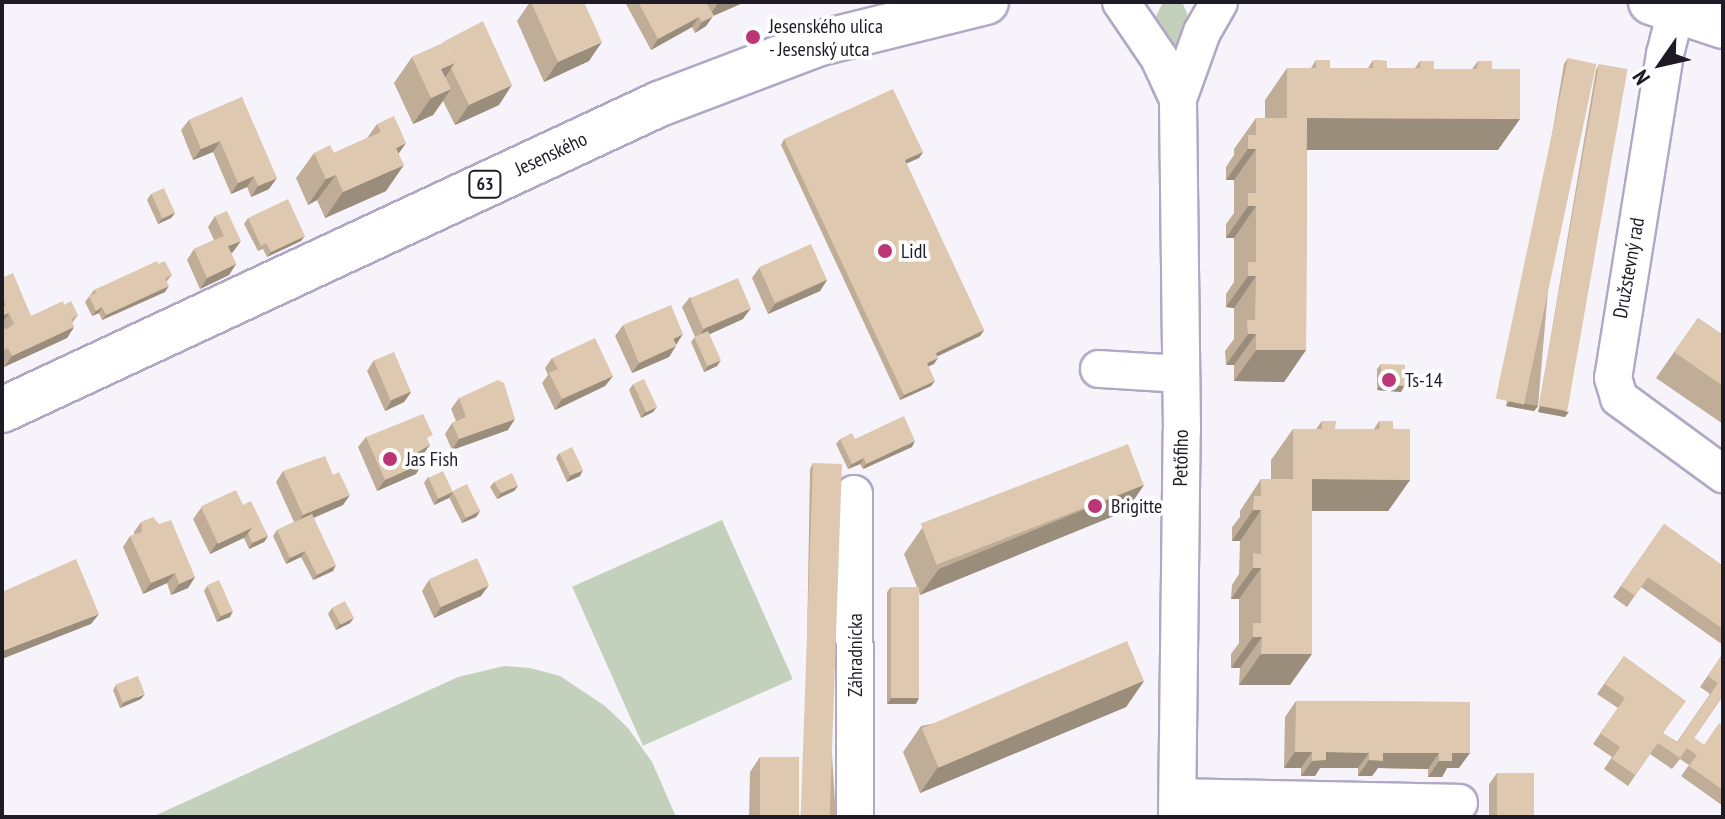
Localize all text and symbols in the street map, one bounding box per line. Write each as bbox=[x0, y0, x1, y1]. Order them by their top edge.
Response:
place label: Jesenského ulica - Jesenský utca bbox=[769, 14, 883, 61]
north arrow bbox=[1621, 24, 1701, 104]
marker: Jesenského ulica - Jesenský utca bbox=[744, 28, 762, 46]
text: N bbox=[1626, 65, 1656, 90]
street label: Jesenského bbox=[511, 127, 591, 181]
road number: 63 bbox=[467, 170, 503, 198]
street label: Družstevný rad bbox=[1608, 216, 1650, 320]
place label: Lidl bbox=[901, 239, 927, 263]
marker: Lidl bbox=[876, 242, 894, 260]
place label: Ts-14 bbox=[1405, 368, 1443, 392]
marker: Ts-14 bbox=[1380, 371, 1398, 389]
street label: Petőfiho bbox=[1169, 429, 1193, 487]
place label: Jas Fish bbox=[406, 447, 458, 471]
marker: Jas Fish bbox=[381, 450, 399, 468]
place label: Brigitte bbox=[1111, 494, 1162, 518]
marker: Brigitte bbox=[1086, 497, 1104, 515]
street label: Záhradnícka bbox=[843, 613, 867, 697]

